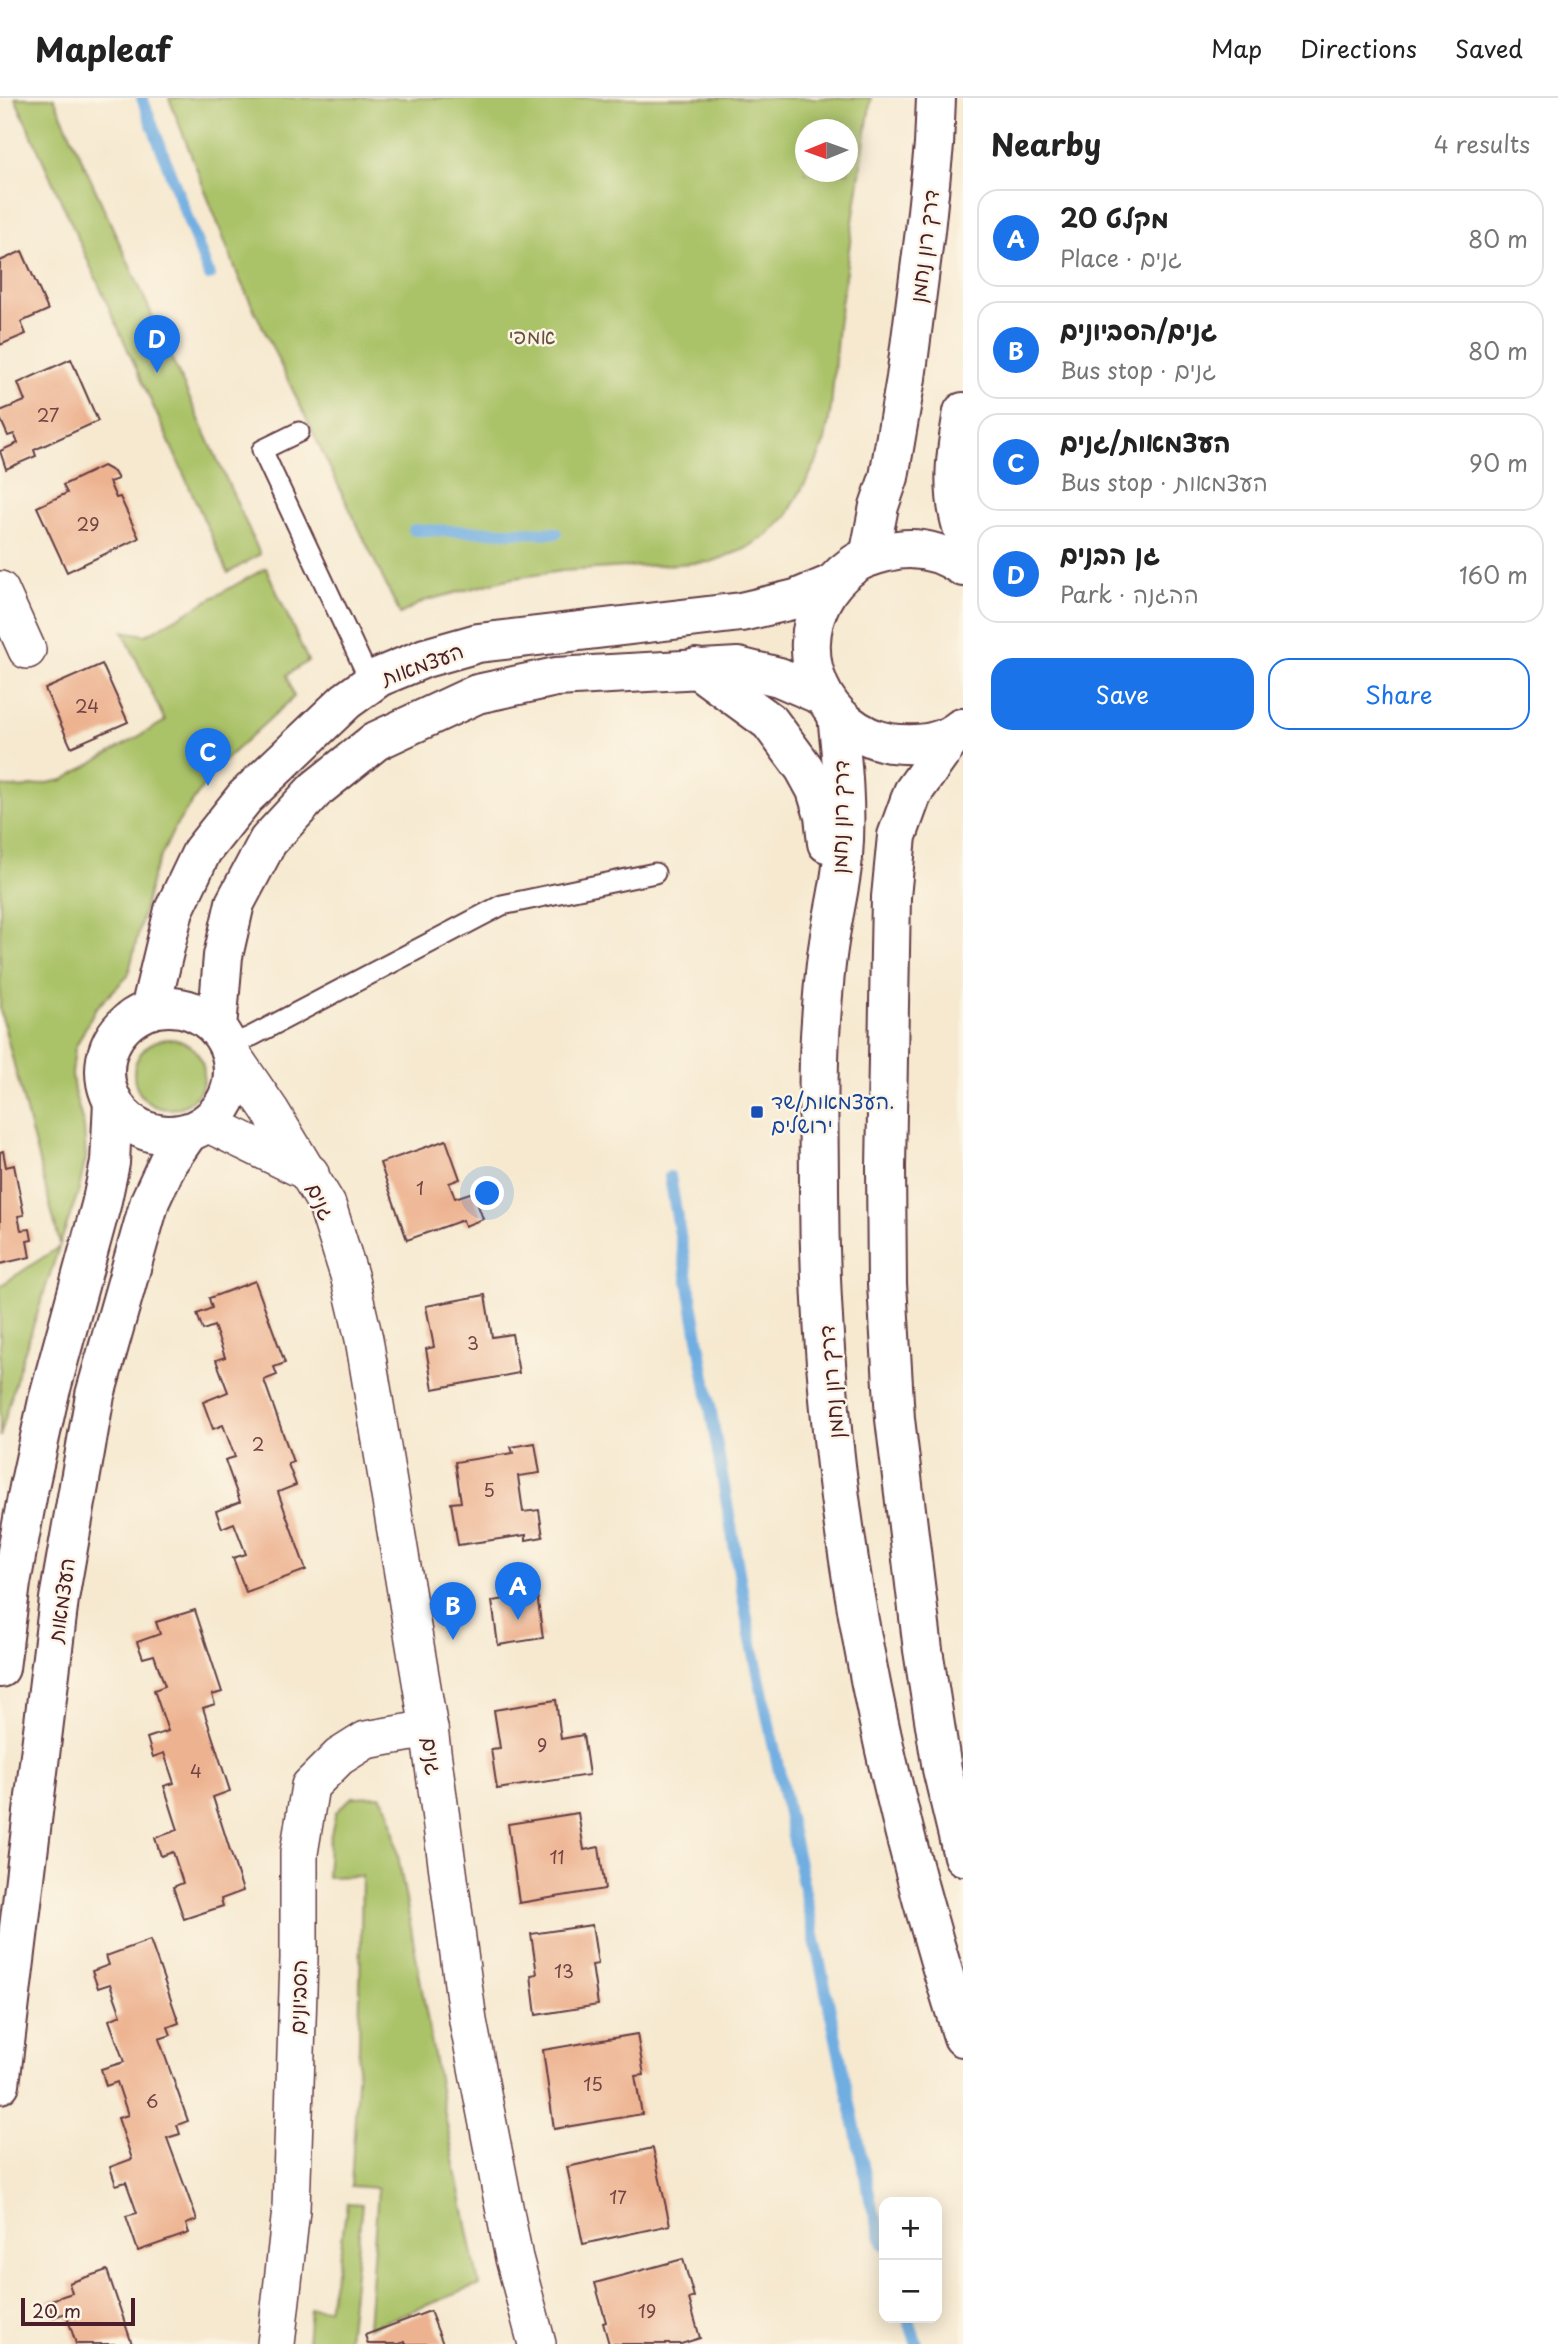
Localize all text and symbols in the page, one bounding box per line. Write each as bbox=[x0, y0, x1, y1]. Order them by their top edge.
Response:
text: Mapleaf bbox=[35, 23, 171, 73]
text: Map bbox=[1211, 30, 1262, 66]
text: Directions bbox=[1300, 30, 1417, 66]
text: Saved bbox=[1455, 30, 1523, 66]
north arrow bbox=[795, 119, 858, 182]
text: Nearby bbox=[991, 121, 1101, 166]
text: 4 results bbox=[1434, 126, 1530, 161]
street label: דרך רון נחמן bbox=[900, 188, 946, 304]
text: מקלט 20 bbox=[1060, 198, 1169, 237]
text: A bbox=[1007, 221, 1025, 256]
text: 80 m bbox=[1468, 221, 1528, 256]
text: Place · גנים bbox=[1060, 240, 1182, 275]
text: גנים/הסביונים bbox=[1060, 310, 1217, 349]
pin: D bbox=[134, 315, 180, 373]
park label: אמפי bbox=[509, 319, 556, 351]
text: B bbox=[1008, 333, 1024, 368]
text: 80 m bbox=[1468, 333, 1528, 368]
text: Bus stop · גנים bbox=[1060, 352, 1216, 387]
house number: 27 bbox=[37, 401, 59, 428]
text: העצמאות/גנים bbox=[1060, 422, 1231, 461]
text: C bbox=[1007, 445, 1025, 480]
text: 90 m bbox=[1469, 445, 1528, 480]
text: Bus stop · העצמאות bbox=[1060, 464, 1268, 499]
house number: 29 bbox=[77, 510, 99, 537]
text: גן הבנים bbox=[1060, 534, 1160, 573]
text: D bbox=[1007, 557, 1025, 592]
text: 160 m bbox=[1459, 557, 1528, 592]
text: Park · ההגנה bbox=[1060, 576, 1199, 611]
street label: העצמאות bbox=[375, 633, 468, 693]
button: Save bbox=[991, 658, 1254, 730]
button: Share bbox=[1268, 658, 1530, 730]
house number: 24 bbox=[75, 692, 99, 719]
pin: C bbox=[185, 728, 231, 786]
street label: דרך רון נחמן bbox=[822, 760, 856, 874]
place label: העצמאות/שד. ירושלים bbox=[771, 1084, 895, 1140]
marker: העצמאות/שד. ירושלים bbox=[749, 1104, 765, 1120]
house number: 1 bbox=[416, 1174, 424, 1201]
your location bbox=[470, 1176, 504, 1210]
street label: גנים bbox=[300, 1177, 344, 1225]
street label: דרך רון נחמן bbox=[809, 1324, 851, 1440]
house number: 3 bbox=[467, 1329, 479, 1356]
house number: 2 bbox=[252, 1430, 264, 1457]
house number: 5 bbox=[483, 1476, 495, 1503]
street label: העצמאות bbox=[38, 1556, 82, 1646]
pin: A bbox=[495, 1562, 541, 1620]
pin: B bbox=[430, 1582, 476, 1640]
house number: 9 bbox=[537, 1731, 547, 1758]
street label: גנים bbox=[414, 1735, 452, 1777]
house number: 4 bbox=[190, 1757, 202, 1784]
house number: 11 bbox=[549, 1843, 565, 1870]
house number: 13 bbox=[554, 1957, 574, 1984]
street label: הסביונים bbox=[280, 1959, 314, 2035]
house number: 15 bbox=[583, 2070, 603, 2097]
house number: 6 bbox=[146, 2087, 158, 2114]
house number: 17 bbox=[609, 2183, 627, 2210]
map controls bbox=[879, 2197, 942, 2323]
button: + bbox=[879, 2197, 942, 2260]
button: − bbox=[879, 2260, 942, 2323]
scale bar bbox=[21, 2295, 135, 2327]
text: 20 m bbox=[32, 2296, 81, 2324]
house number: 19 bbox=[638, 2297, 656, 2324]

